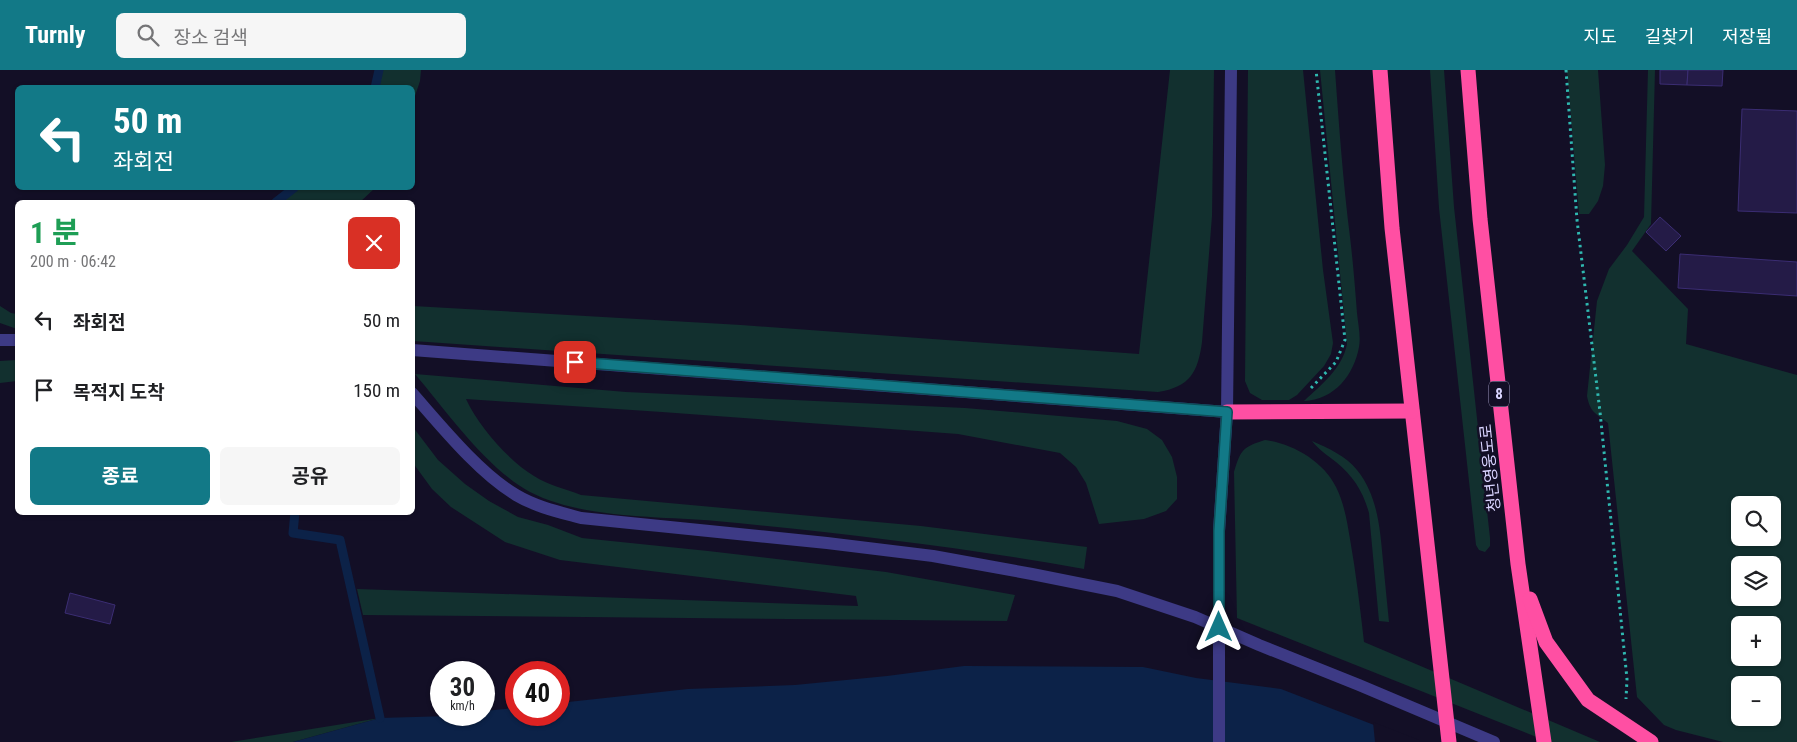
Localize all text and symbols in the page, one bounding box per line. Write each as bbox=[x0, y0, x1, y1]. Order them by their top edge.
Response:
search box bbox=[116, 13, 466, 58]
text: Turnly bbox=[25, 21, 86, 49]
icon: search bbox=[134, 21, 162, 49]
text: 장소 검색 bbox=[174, 26, 248, 49]
text: 지도 bbox=[1584, 26, 1617, 47]
text: 길찾기 bbox=[1645, 26, 1694, 47]
text: 저장됨 bbox=[1722, 26, 1772, 47]
text: 50 m bbox=[113, 101, 182, 142]
icon: left bbox=[30, 105, 95, 170]
text: 좌회전 bbox=[113, 149, 174, 174]
text: 1 분 bbox=[30, 215, 80, 250]
button: close bbox=[348, 217, 400, 269]
text: 200 m · 06:42 bbox=[30, 252, 116, 271]
icon: left bbox=[30, 306, 58, 334]
text: 50 m bbox=[363, 309, 400, 332]
text: 좌회전 bbox=[73, 311, 125, 334]
pin bbox=[554, 341, 596, 383]
icon: arrive bbox=[561, 348, 589, 376]
icon: arrive bbox=[30, 376, 58, 404]
text: 150 m bbox=[353, 379, 400, 402]
text: 목적지 도착 bbox=[73, 381, 165, 404]
road number: 8 bbox=[1489, 382, 1509, 406]
street label: 청년영웅도로 bbox=[1476, 423, 1504, 513]
button: 종료 bbox=[30, 447, 210, 505]
button: 공유 bbox=[220, 447, 400, 505]
map controls bbox=[1731, 496, 1781, 726]
button: search bbox=[1731, 496, 1781, 546]
button: layers bbox=[1731, 556, 1781, 606]
position arrow bbox=[1192, 600, 1244, 652]
button: + bbox=[1731, 616, 1781, 666]
speed limit sign: 40 bbox=[505, 661, 570, 726]
text: 30 bbox=[450, 673, 475, 702]
button: − bbox=[1731, 676, 1781, 726]
text: km/h bbox=[450, 699, 475, 713]

